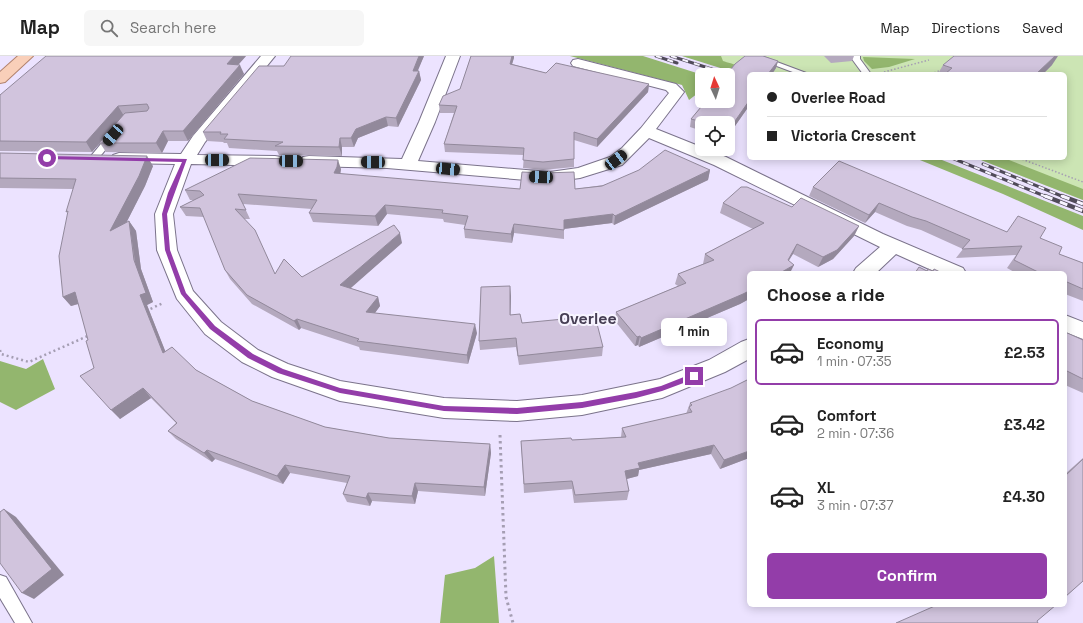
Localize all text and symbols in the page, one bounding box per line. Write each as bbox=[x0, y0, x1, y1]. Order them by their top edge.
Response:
search box bbox=[84, 10, 364, 46]
text: Map bbox=[20, 15, 60, 40]
icon: search bbox=[98, 17, 120, 39]
text: Search here bbox=[130, 18, 216, 37]
text: Map bbox=[880, 19, 910, 37]
text: Directions bbox=[932, 19, 1000, 37]
text: Saved bbox=[1022, 19, 1063, 37]
north arrow bbox=[695, 68, 735, 108]
map controls bbox=[695, 68, 735, 156]
text: Overlee Road bbox=[791, 88, 886, 107]
button: locate bbox=[695, 116, 735, 156]
car bbox=[101, 122, 125, 148]
text: Victoria Crescent bbox=[791, 126, 916, 145]
car bbox=[603, 148, 629, 172]
route start bbox=[38, 149, 56, 167]
car bbox=[205, 154, 229, 166]
car bbox=[279, 155, 303, 167]
car bbox=[361, 156, 385, 168]
car bbox=[436, 162, 460, 176]
car bbox=[529, 170, 553, 184]
text: Choose a ride bbox=[767, 283, 885, 306]
district label: Overlee bbox=[559, 308, 617, 329]
callout: 1 min bbox=[661, 318, 727, 346]
text: 1 min bbox=[678, 323, 710, 340]
icon: car bbox=[769, 334, 805, 370]
text: Economy bbox=[817, 334, 884, 353]
text: £2.53 bbox=[1004, 343, 1045, 362]
text: 1 min · 07:35 bbox=[817, 353, 892, 370]
route end bbox=[685, 367, 703, 385]
icon: car bbox=[769, 406, 805, 442]
text: Comfort bbox=[817, 406, 877, 425]
text: £3.42 bbox=[1003, 415, 1045, 434]
text: 2 min · 07:36 bbox=[817, 425, 894, 442]
icon: car bbox=[769, 478, 805, 514]
text: XL bbox=[817, 478, 835, 497]
text: £4.30 bbox=[1003, 487, 1045, 506]
text: 3 min · 07:37 bbox=[817, 497, 894, 514]
button: Confirm bbox=[767, 553, 1047, 599]

